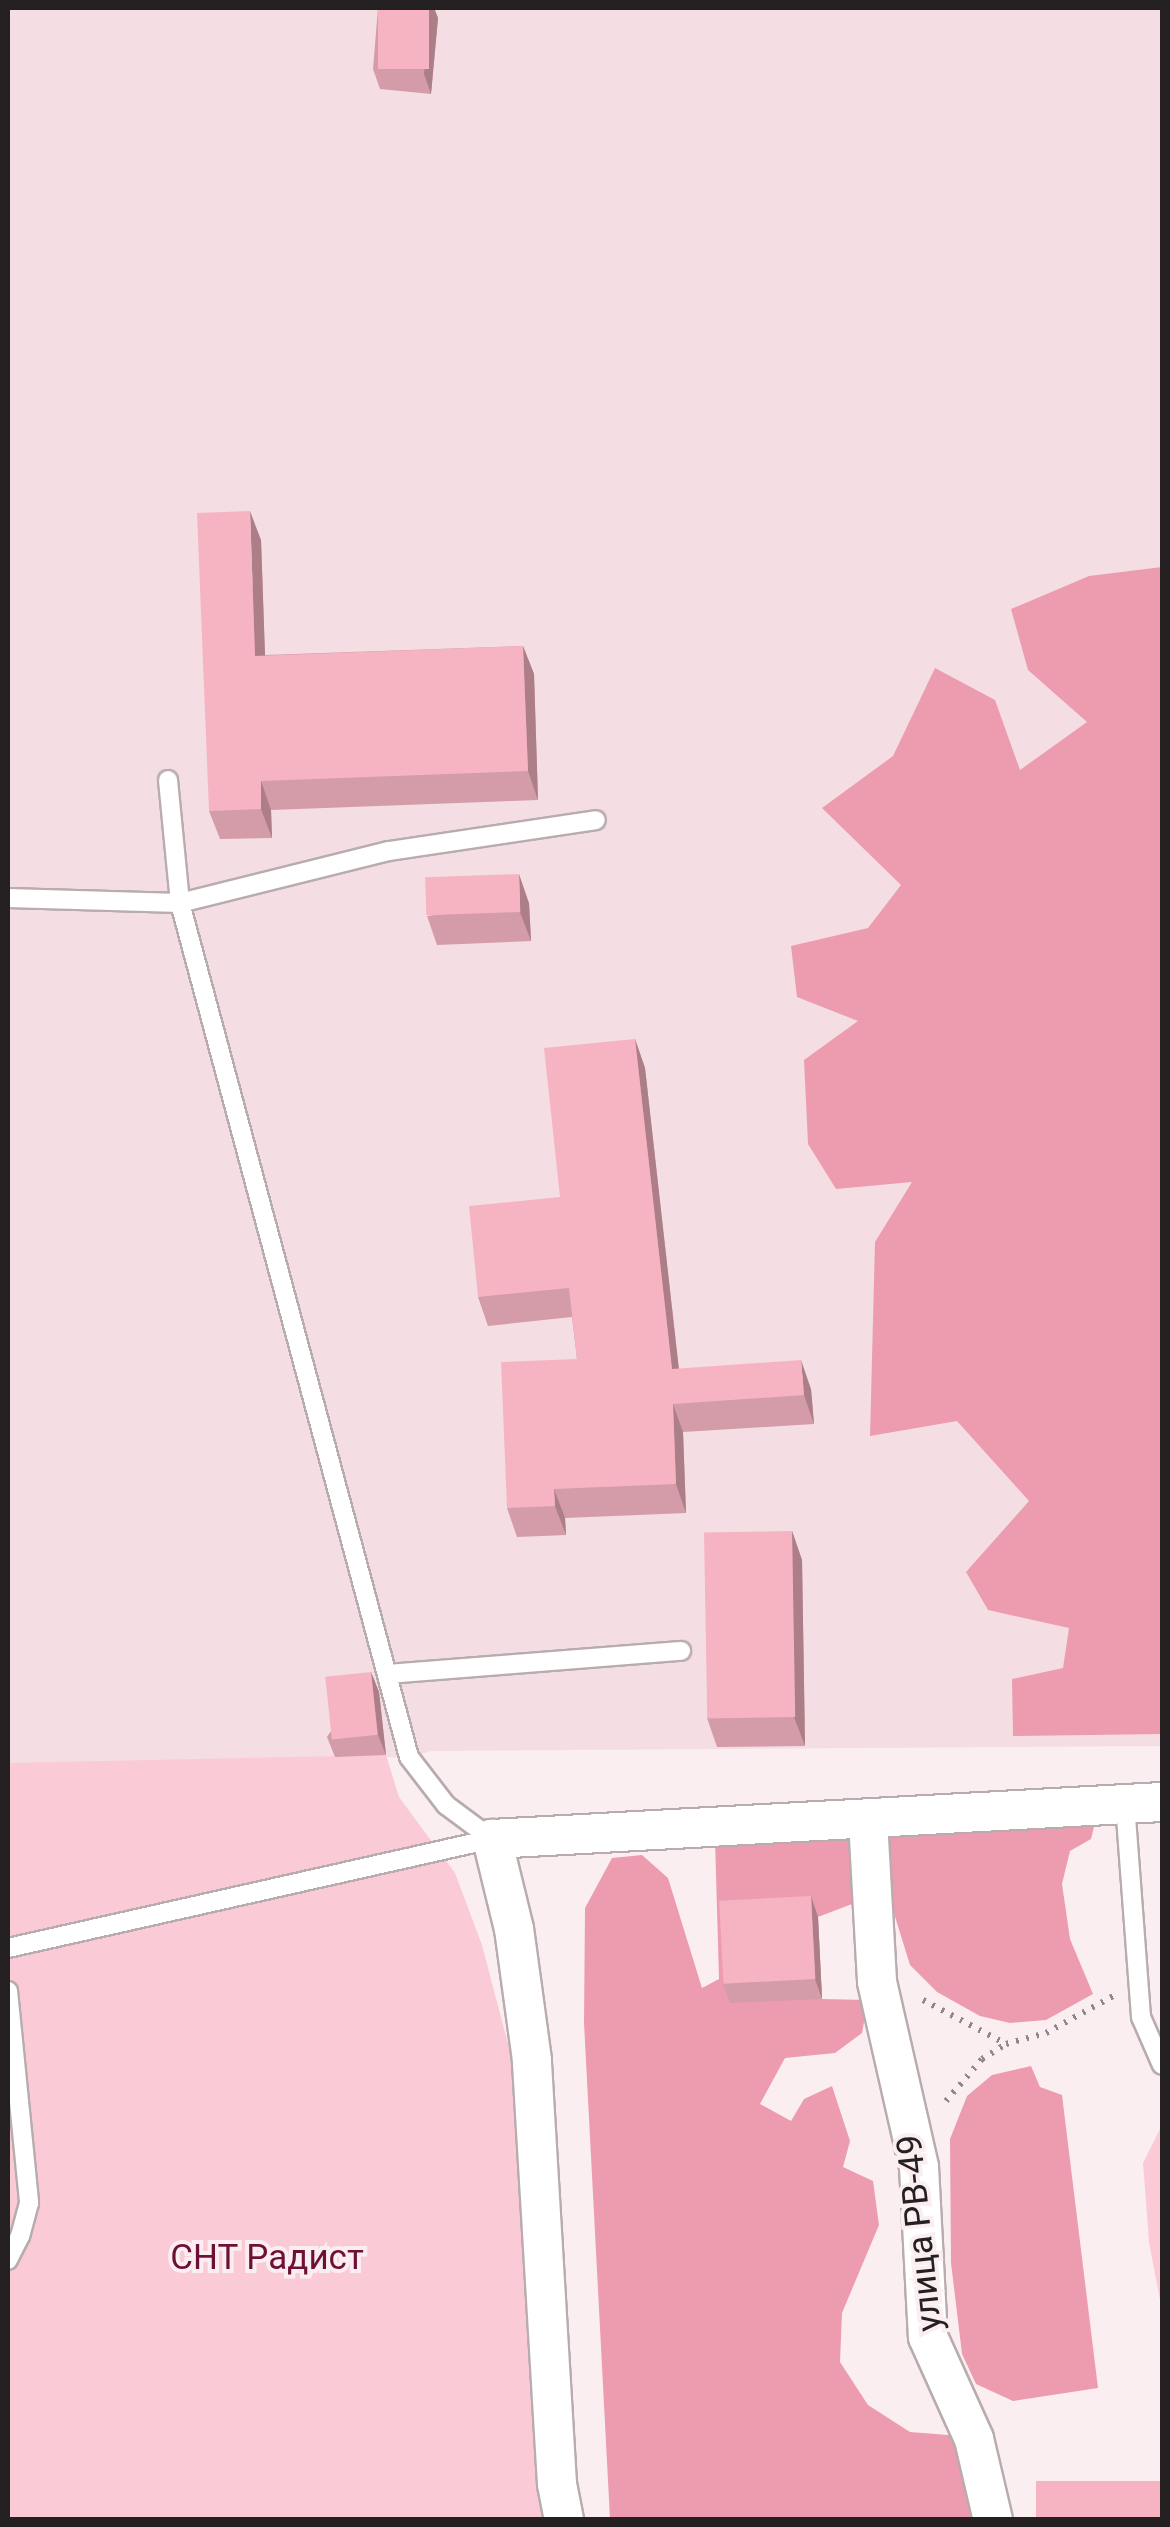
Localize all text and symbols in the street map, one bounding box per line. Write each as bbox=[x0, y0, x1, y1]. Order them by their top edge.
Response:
street label: улица РВ-49 bbox=[889, 2133, 951, 2333]
park label: СНТ Радист bbox=[170, 2237, 364, 2279]

